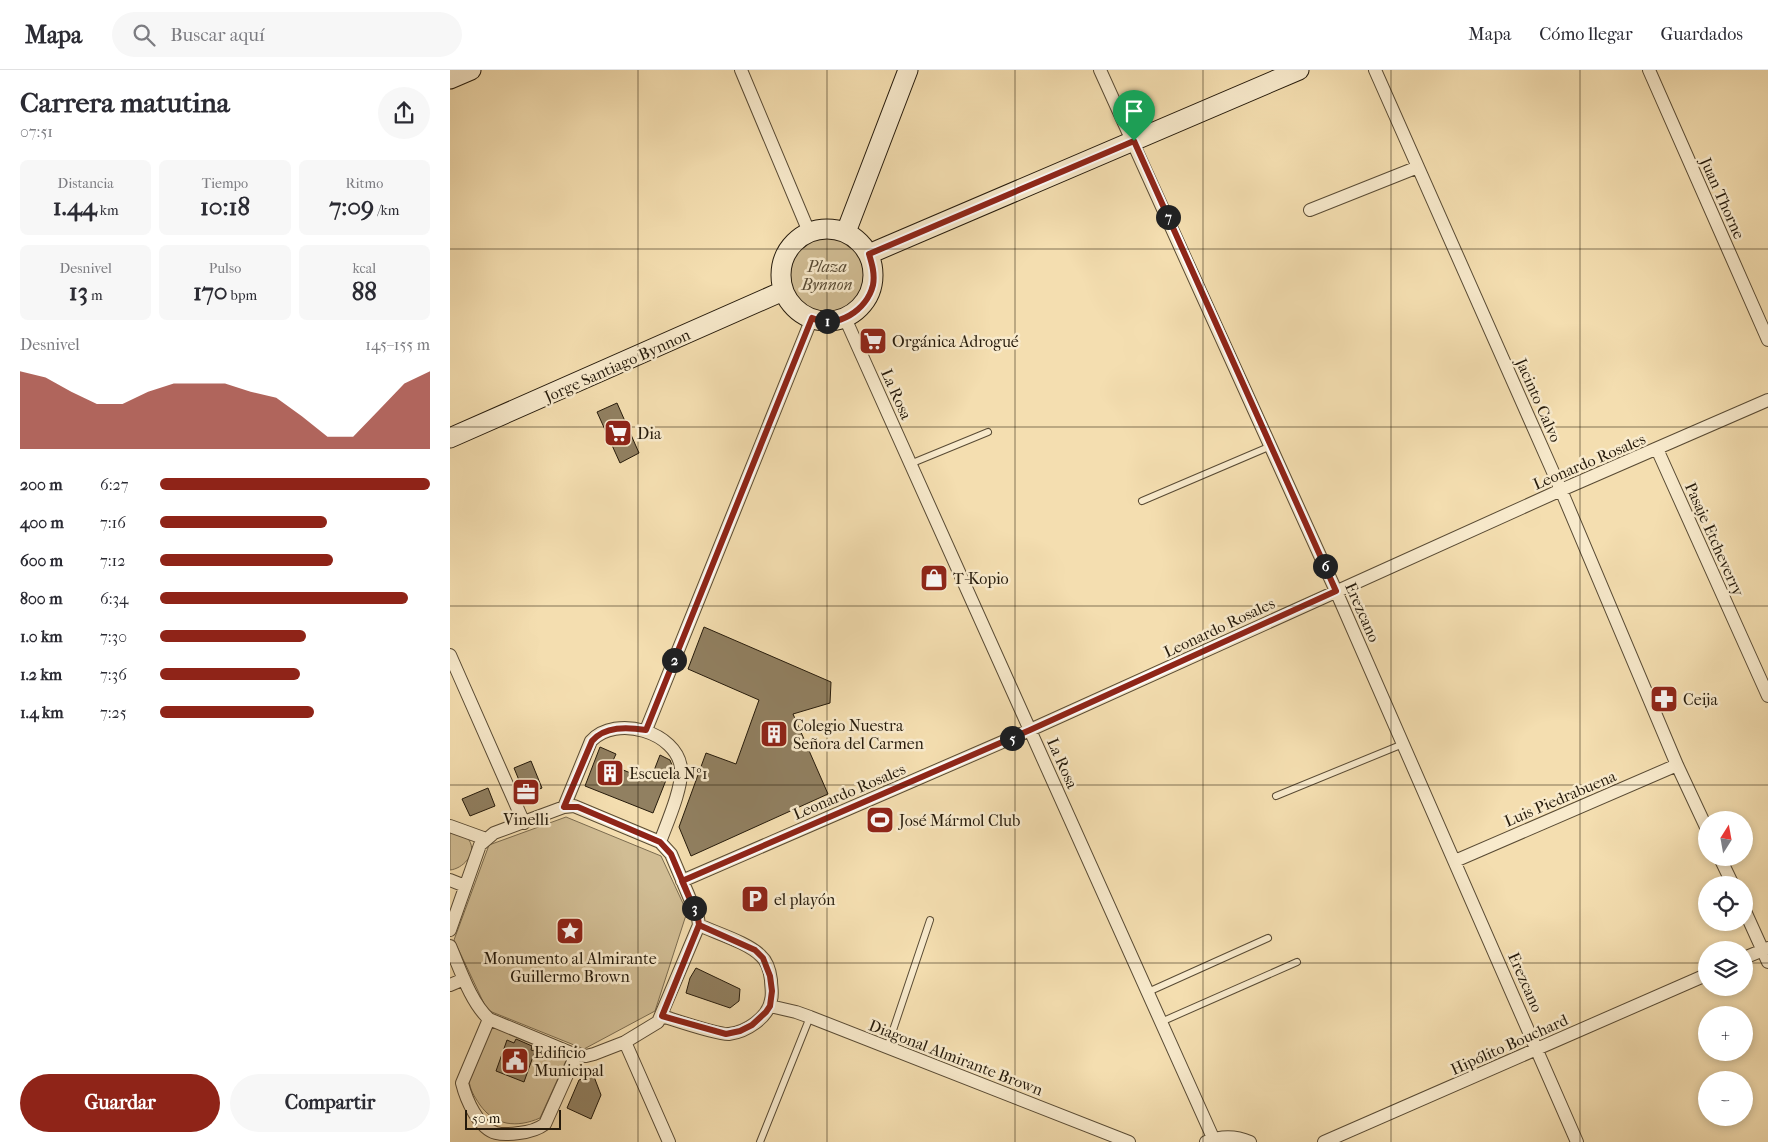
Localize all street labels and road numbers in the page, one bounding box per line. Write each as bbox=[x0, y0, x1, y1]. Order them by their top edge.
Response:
street label: Juan Thorne bbox=[1695, 153, 1749, 242]
street label: Jorge Santiago Bynnon bbox=[539, 324, 694, 407]
street label: Jacinto Calvo bbox=[1511, 354, 1565, 445]
street label: La Rosa bbox=[877, 366, 916, 423]
street label: Leonardo Rosales bbox=[1530, 429, 1648, 494]
street label: Pasaje Etcheverry bbox=[1681, 479, 1748, 599]
street label: Erezcano bbox=[1341, 579, 1384, 645]
street label: Leonardo Rosales bbox=[1161, 593, 1278, 661]
street label: La Rosa bbox=[1043, 735, 1082, 792]
street label: Leonardo Rosales bbox=[790, 759, 908, 824]
street label: Luis Piedrabuena bbox=[1501, 766, 1620, 831]
street label: Erezcano bbox=[1504, 949, 1547, 1015]
street label: Hipólito Bouchard bbox=[1448, 1010, 1571, 1079]
street label: Diagonal Almirante Brown bbox=[866, 1015, 1046, 1100]

